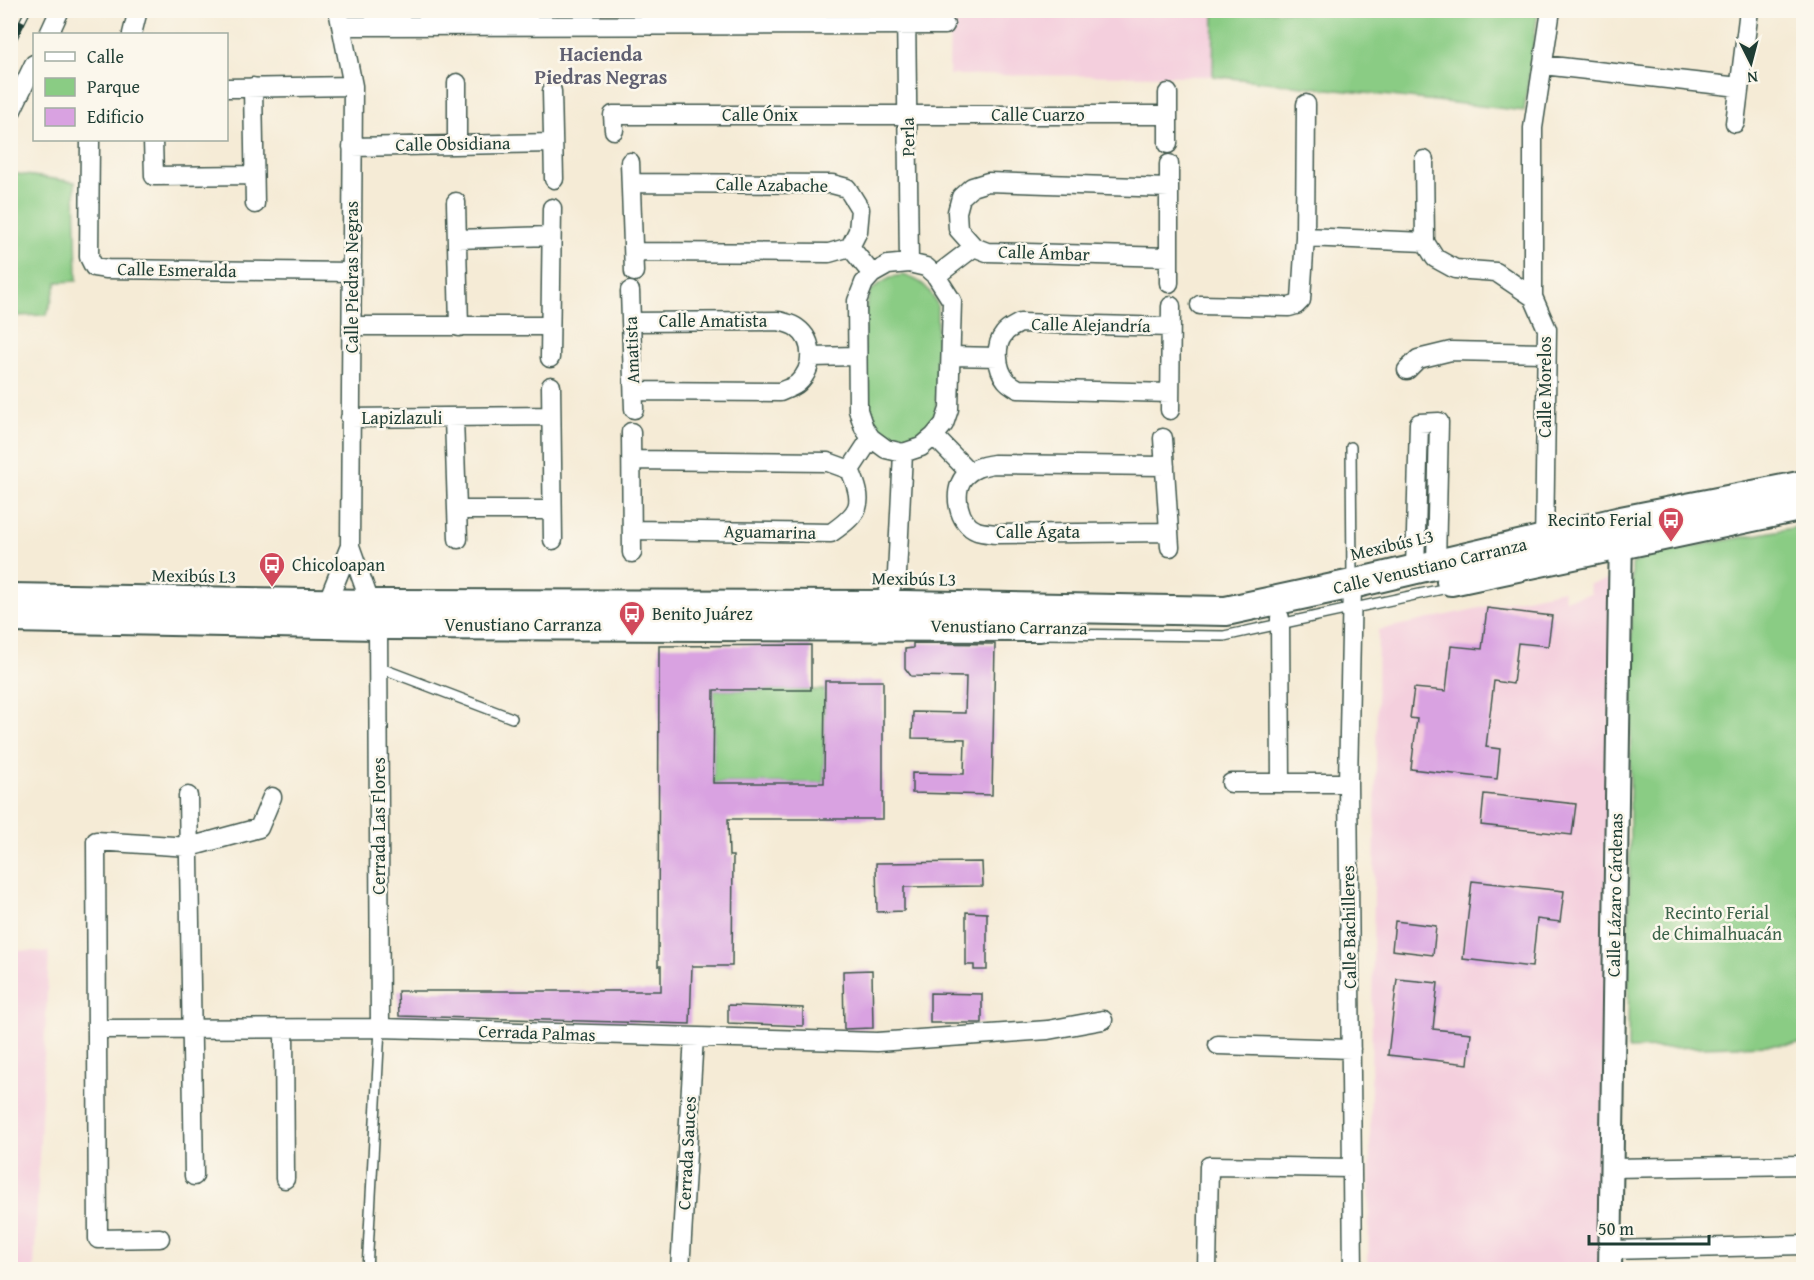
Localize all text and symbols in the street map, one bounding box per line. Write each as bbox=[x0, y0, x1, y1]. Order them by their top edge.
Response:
legend bbox=[33, 33, 228, 141]
north arrow bbox=[1721, 33, 1781, 93]
district label: Hacienda Piedras Negras bbox=[535, 39, 667, 91]
text: Calle bbox=[87, 43, 124, 70]
text: N bbox=[1746, 65, 1759, 90]
text: Parque bbox=[87, 73, 140, 100]
street label: Calle Ónix bbox=[722, 101, 799, 128]
street label: Calle Cuarzo bbox=[991, 101, 1085, 128]
text: Edificio bbox=[87, 103, 144, 130]
street label: Perla bbox=[894, 117, 921, 157]
street label: Calle Obsidiana bbox=[395, 129, 511, 158]
street label: Calle Azabache bbox=[716, 170, 828, 199]
street label: Calle Piedras Negras bbox=[338, 201, 365, 353]
street label: Calle Ámbar bbox=[998, 237, 1091, 268]
street label: Calle Esmeralda bbox=[117, 255, 237, 284]
street label: Calle Amatista bbox=[659, 307, 768, 334]
street label: Calle Alejandría bbox=[1031, 310, 1151, 339]
street label: Amatista bbox=[617, 315, 646, 384]
street label: Calle Morelos bbox=[1531, 336, 1558, 438]
street label: Lapizlazuli bbox=[361, 404, 443, 431]
bus stop icon: Recinto Ferial bbox=[1656, 505, 1686, 543]
place label: Recinto Ferial bbox=[1548, 506, 1652, 533]
street label: Aguamarina bbox=[724, 517, 817, 546]
street label: Calle Ágata bbox=[996, 518, 1081, 545]
street label: Mexibús L3 bbox=[1348, 522, 1436, 567]
street label: Calle Venustiano Carranza bbox=[1330, 530, 1530, 601]
bus stop icon: Chicoloapan bbox=[257, 550, 287, 588]
place label: Chicoloapan bbox=[292, 551, 385, 578]
street label: Mexibús L3 bbox=[151, 561, 237, 590]
street label: Mexibús L3 bbox=[871, 564, 957, 593]
bus stop icon: Benito Juárez bbox=[617, 599, 647, 637]
place label: Benito Juárez bbox=[652, 600, 753, 627]
street label: Venustiano Carranza bbox=[444, 611, 602, 638]
street label: Venustiano Carranza bbox=[930, 612, 1088, 641]
street label: Cerrada Las Flores bbox=[365, 757, 392, 895]
street label: Calle Lázaro Cárdenas bbox=[1600, 813, 1629, 977]
street label: Calle Bachilleres bbox=[1334, 865, 1363, 989]
park label: Recinto Ferial de Chimalhuacán bbox=[1652, 899, 1782, 947]
street label: Cerrada Palmas bbox=[478, 1017, 596, 1048]
street label: Cerrada Sauces bbox=[670, 1095, 703, 1211]
scale bar bbox=[1589, 1208, 1709, 1246]
text: 50 m bbox=[1598, 1215, 1634, 1242]

